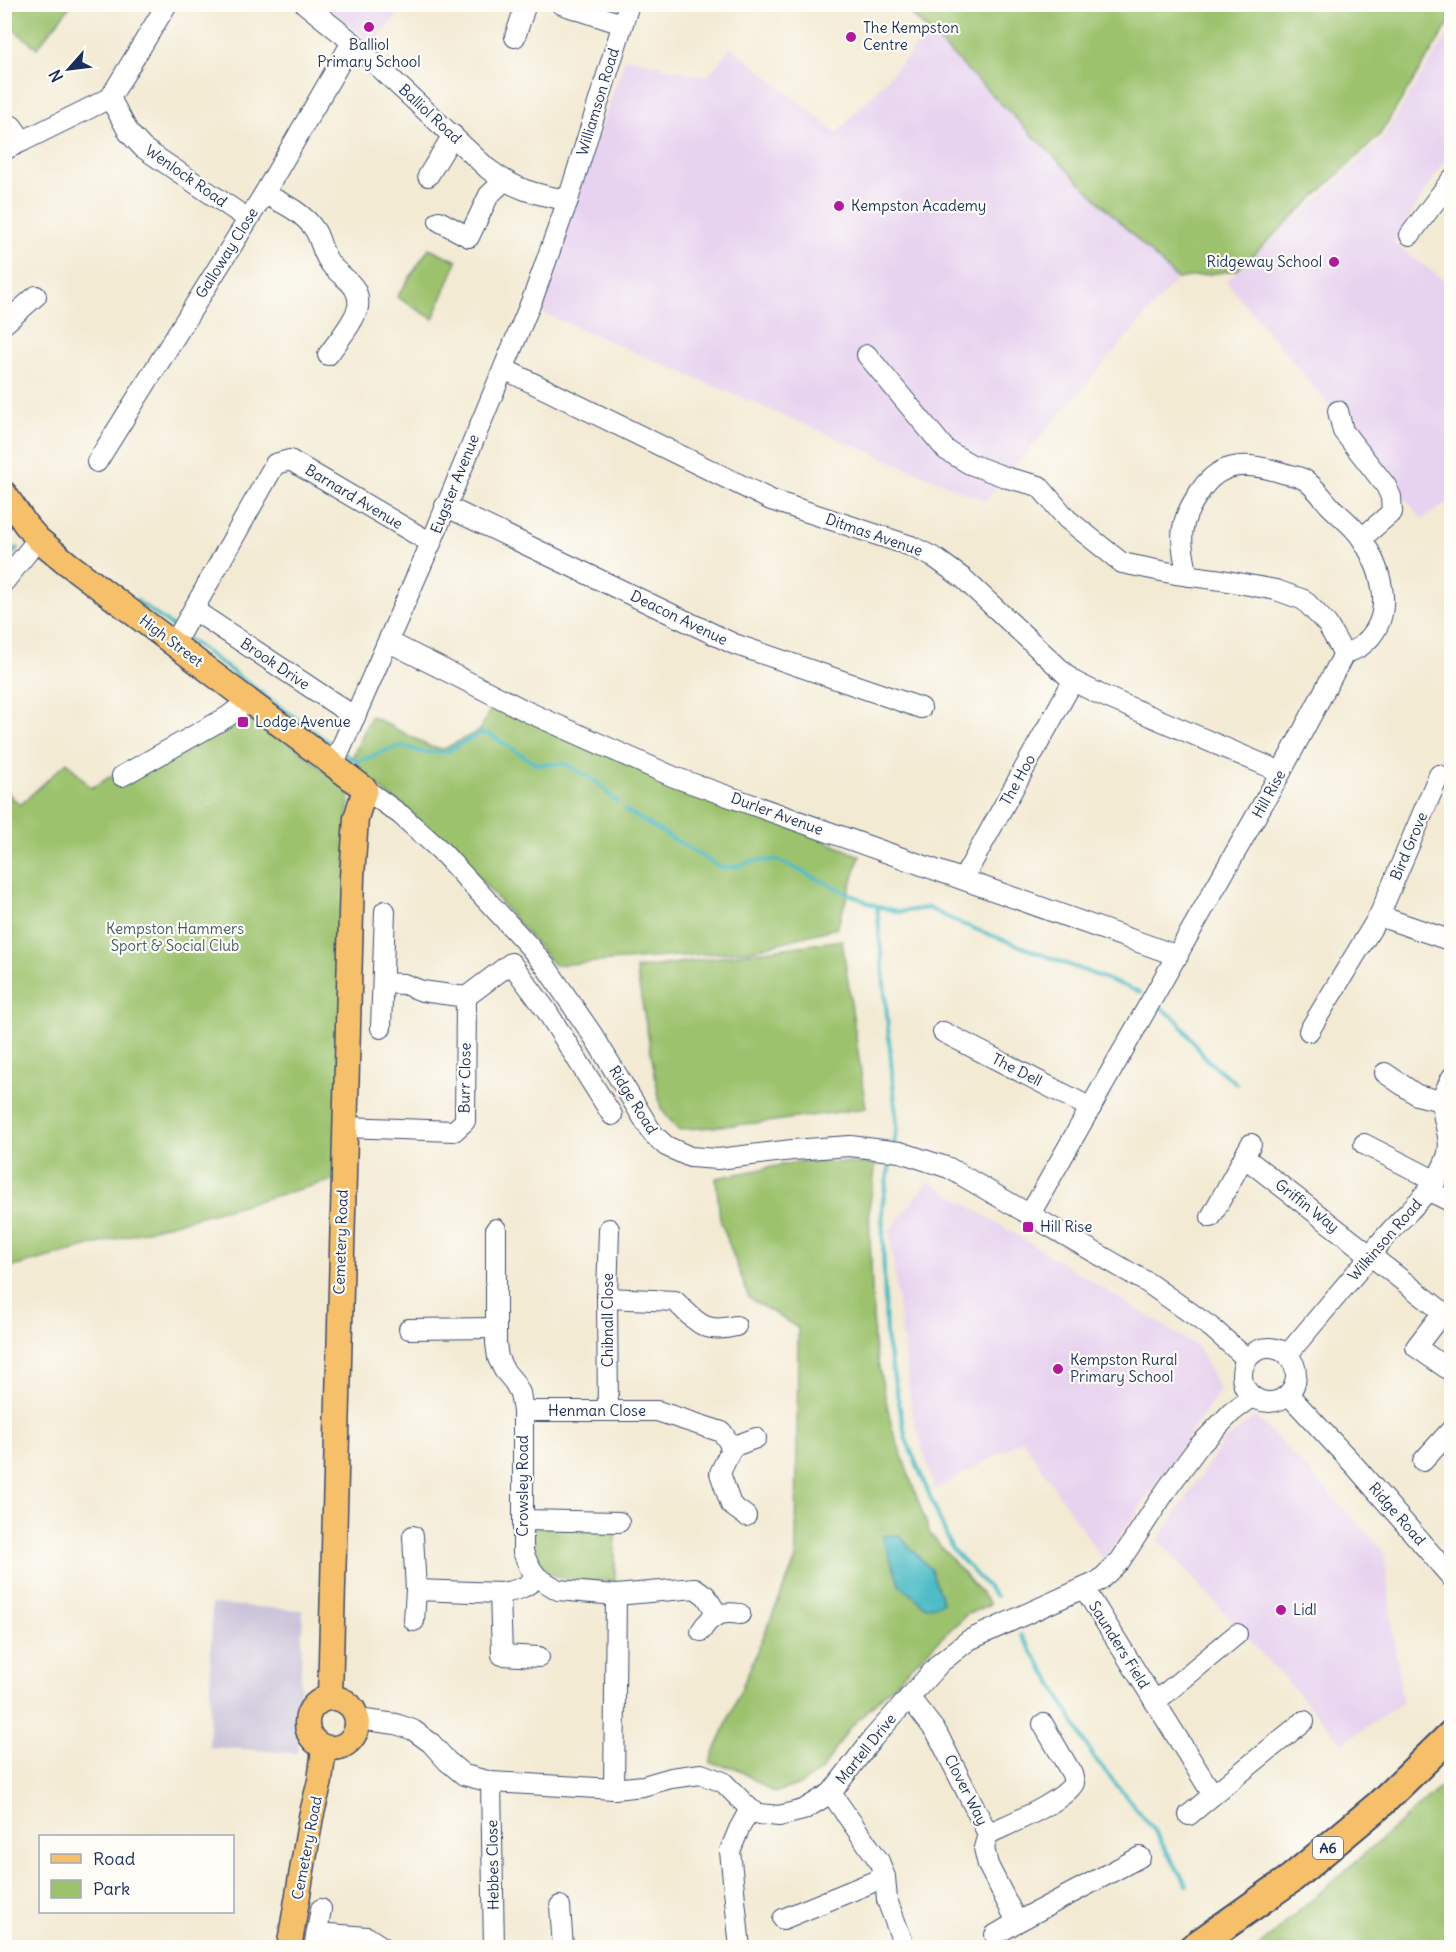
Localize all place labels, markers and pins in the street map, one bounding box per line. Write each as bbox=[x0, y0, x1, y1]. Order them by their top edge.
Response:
place label: The Kempston Centre bbox=[863, 18, 959, 54]
marker: Balliol Primary School bbox=[362, 20, 376, 34]
marker: The Kempston Centre bbox=[844, 30, 858, 44]
place label: Balliol Primary School bbox=[317, 35, 421, 71]
place label: Kempston Academy bbox=[851, 196, 986, 215]
marker: Kempston Academy bbox=[832, 199, 846, 213]
place label: Ridgeway School bbox=[1207, 252, 1322, 271]
marker: Ridgeway School bbox=[1327, 255, 1341, 269]
place label: Lodge Avenue bbox=[255, 712, 351, 731]
marker: Lodge Avenue bbox=[236, 715, 250, 729]
place label: Hill Rise bbox=[1040, 1217, 1092, 1236]
marker: Hill Rise bbox=[1021, 1220, 1035, 1234]
place label: Kempston Rural Primary School bbox=[1070, 1350, 1177, 1386]
marker: Kempston Rural Primary School bbox=[1051, 1362, 1065, 1376]
place label: Lidl bbox=[1293, 1600, 1317, 1619]
marker: Lidl bbox=[1274, 1603, 1288, 1617]

